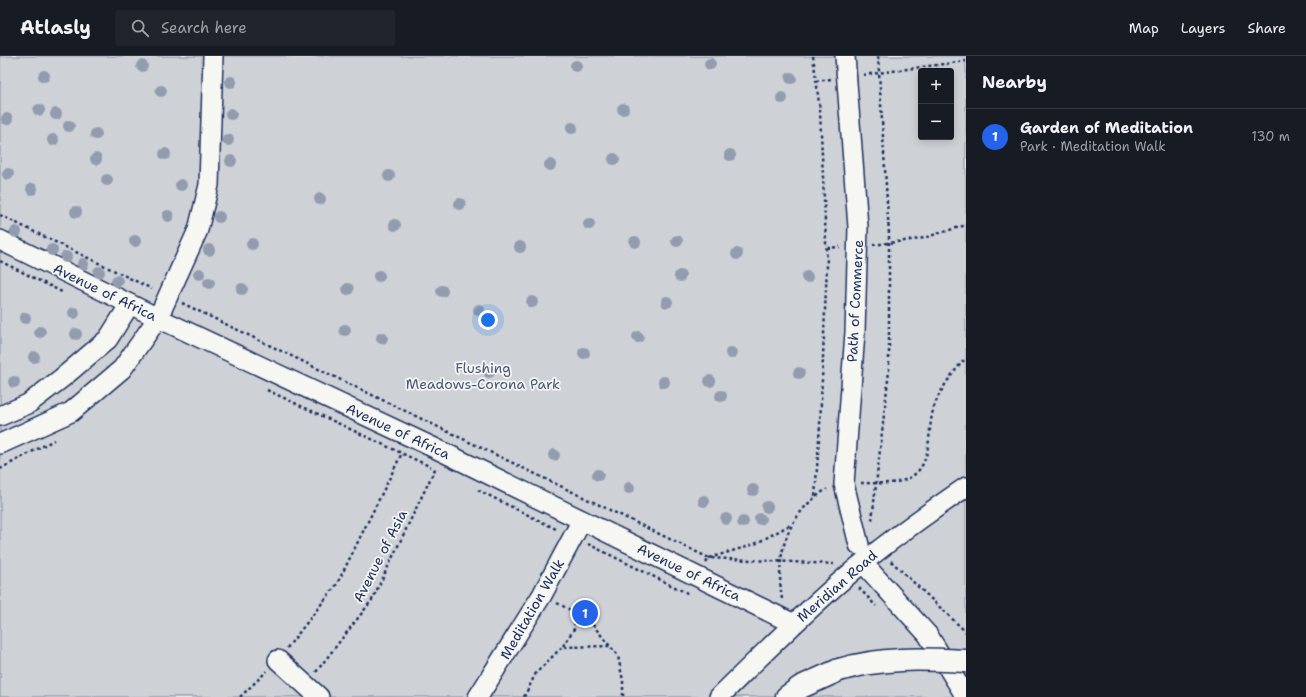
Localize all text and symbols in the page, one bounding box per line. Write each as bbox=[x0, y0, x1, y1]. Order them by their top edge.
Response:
search box bbox=[115, 10, 395, 46]
text: Atlasly bbox=[20, 15, 91, 40]
icon: search bbox=[129, 17, 151, 39]
text: Search here bbox=[161, 18, 247, 38]
text: Map bbox=[1129, 19, 1159, 37]
text: Layers bbox=[1181, 19, 1225, 37]
text: Share bbox=[1247, 19, 1286, 37]
map controls bbox=[918, 68, 954, 140]
button: + bbox=[918, 68, 954, 104]
text: Nearby bbox=[982, 71, 1047, 93]
button: − bbox=[918, 104, 954, 140]
text: Garden of Meditation bbox=[1020, 118, 1193, 138]
text: 1 bbox=[992, 128, 998, 145]
text: 130 m bbox=[1252, 128, 1290, 145]
text: Park · Meditation Walk bbox=[1020, 138, 1166, 155]
street label: Path of Commerce bbox=[843, 239, 867, 363]
street label: Avenue of Africa bbox=[50, 259, 160, 325]
your location bbox=[478, 310, 498, 330]
park label: Flushing Meadows-Corona Park bbox=[406, 359, 560, 393]
street label: Avenue of Africa bbox=[343, 399, 453, 463]
street label: Avenue of Asia bbox=[349, 506, 411, 605]
street label: Avenue of Africa bbox=[634, 539, 744, 605]
street label: Meridian Road bbox=[793, 546, 881, 626]
street label: Meditation Walk bbox=[496, 555, 568, 663]
pin: 1 bbox=[572, 598, 598, 628]

